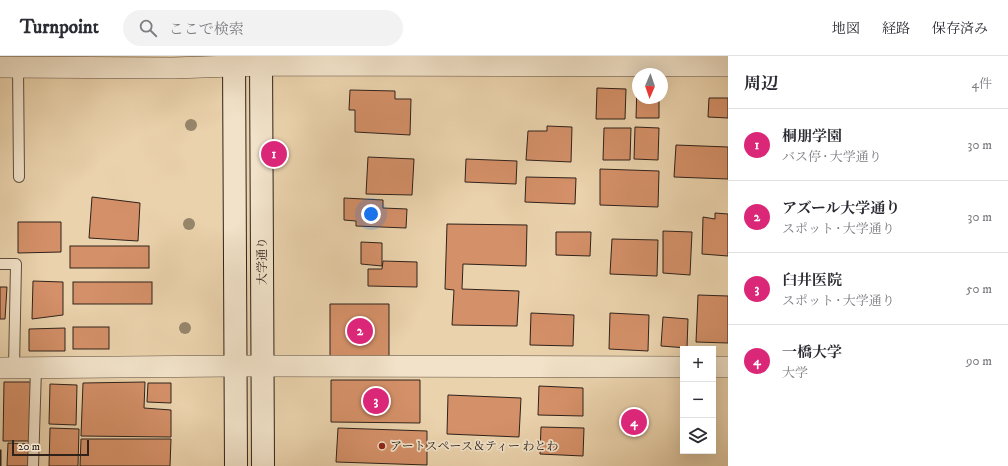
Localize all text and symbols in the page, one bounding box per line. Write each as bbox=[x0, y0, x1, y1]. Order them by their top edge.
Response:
search box bbox=[123, 10, 403, 46]
text: Turnpoint bbox=[20, 16, 99, 39]
icon: search bbox=[137, 17, 159, 39]
text: ここで検索 bbox=[169, 20, 244, 39]
text: 地図 bbox=[832, 20, 860, 38]
text: 経路 bbox=[882, 20, 910, 38]
text: 保存済み bbox=[932, 20, 988, 38]
north arrow bbox=[632, 68, 668, 104]
text: 周辺 bbox=[744, 73, 778, 95]
text: 4件 bbox=[972, 76, 992, 92]
text: 桐朋学園 bbox=[782, 127, 842, 146]
text: 1 bbox=[755, 137, 759, 153]
text: 30 m bbox=[968, 137, 992, 153]
pin: 1 bbox=[261, 139, 287, 169]
text: バス停 · 大学通り bbox=[782, 149, 882, 165]
text: アズール大学通り bbox=[782, 199, 900, 218]
your location bbox=[361, 204, 381, 224]
text: 2 bbox=[754, 209, 760, 225]
text: 30 m bbox=[968, 209, 992, 225]
text: スポット · 大学通り bbox=[782, 221, 895, 237]
street label: 大学通り bbox=[255, 237, 270, 285]
text: 臼井医院 bbox=[782, 271, 842, 290]
text: 3 bbox=[755, 281, 759, 297]
text: 50 m bbox=[966, 281, 992, 297]
text: スポット · 大学通り bbox=[782, 293, 895, 309]
pin: 2 bbox=[347, 316, 373, 346]
text: 一橋大学 bbox=[782, 343, 842, 362]
map controls bbox=[680, 346, 716, 454]
button: + bbox=[680, 346, 716, 382]
text: 4 bbox=[753, 353, 761, 369]
text: 90 m bbox=[966, 353, 992, 369]
text: 大学 bbox=[782, 365, 808, 381]
button: − bbox=[680, 382, 716, 418]
pin: 3 bbox=[363, 386, 389, 416]
pin: 4 bbox=[621, 407, 647, 437]
button: layers bbox=[680, 418, 716, 454]
scale bar bbox=[12, 438, 89, 457]
place label: アートスペース＆ティー わとわ bbox=[390, 439, 559, 454]
text: 20 m bbox=[18, 440, 40, 454]
marker: アートスペース＆ティー わとわ bbox=[377, 441, 387, 451]

